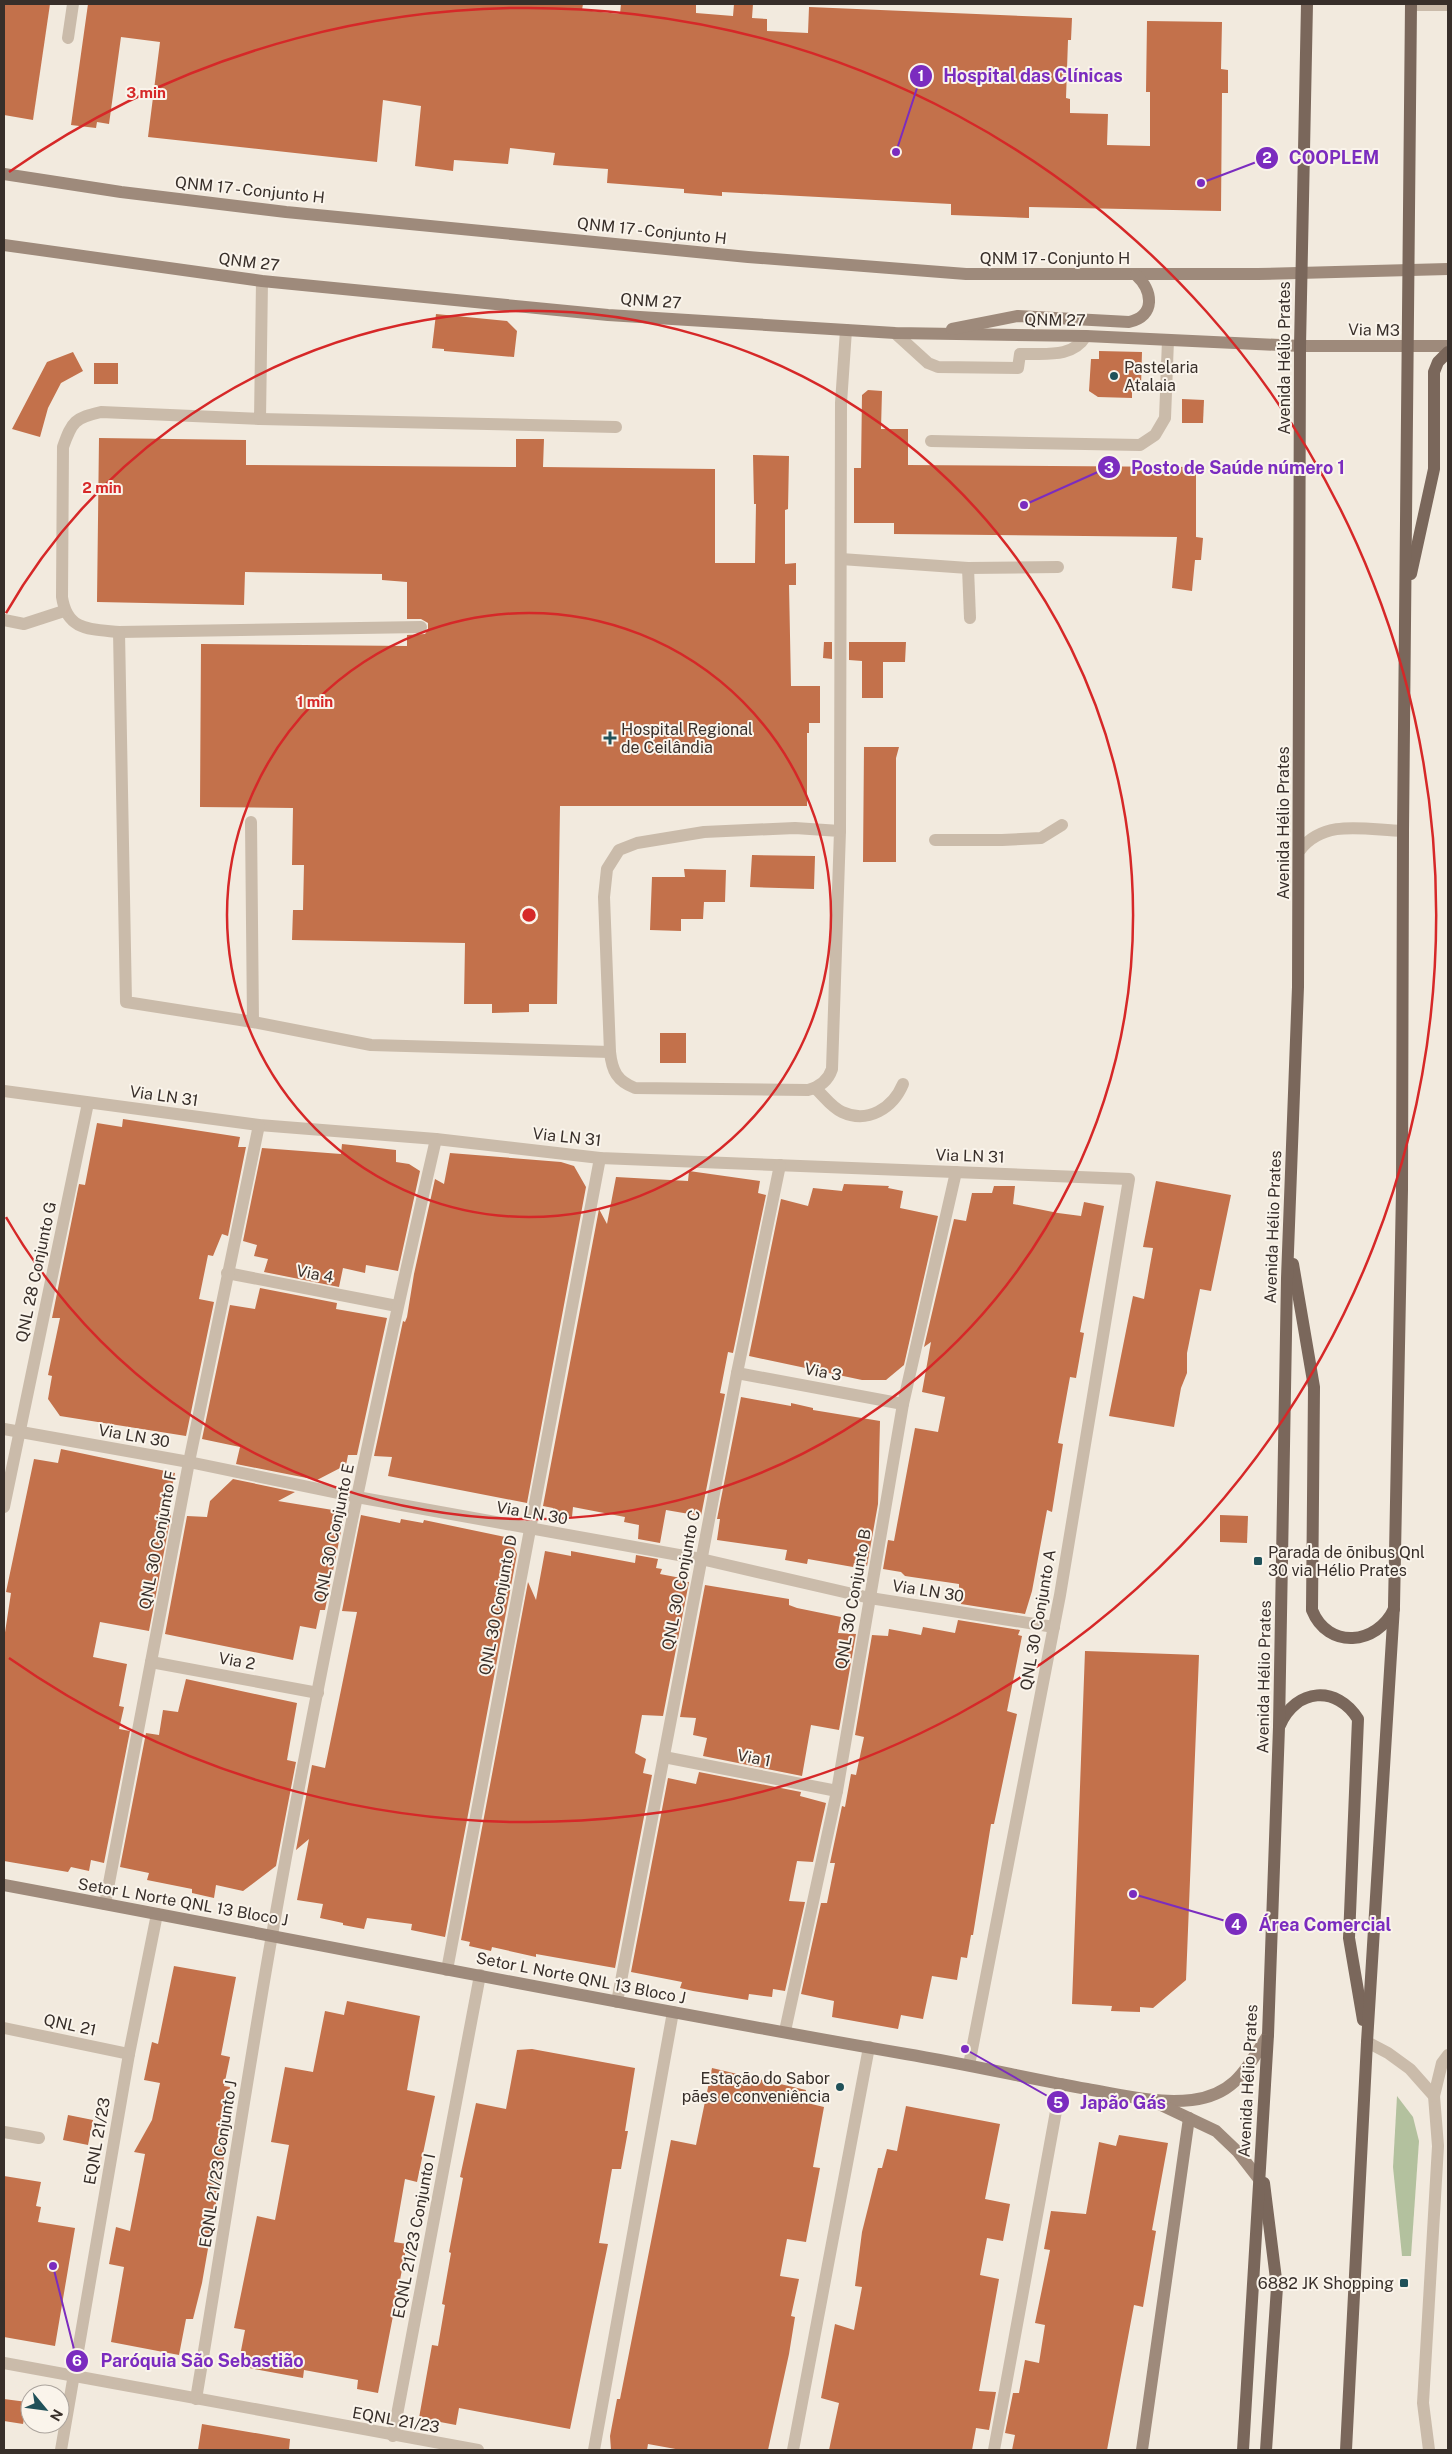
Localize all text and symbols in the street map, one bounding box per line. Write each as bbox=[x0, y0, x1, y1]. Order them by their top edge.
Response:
callout: Hospital das Clínicas bbox=[908, 59, 1133, 92]
text: Hospital das Clínicas bbox=[943, 65, 1123, 86]
text: 1 bbox=[918, 67, 924, 84]
text: 3 min bbox=[126, 84, 166, 101]
callout: COOPLEM bbox=[1254, 141, 1389, 174]
text: COOPLEM bbox=[1289, 147, 1379, 168]
text: 2 bbox=[1262, 149, 1272, 166]
street label: QNM 17 - Conjunto H bbox=[174, 173, 326, 207]
street label: QNM 17 - Conjunto H bbox=[576, 214, 728, 248]
street label: QNM 27 bbox=[217, 249, 281, 275]
street label: QNM 17 - Conjunto H bbox=[980, 249, 1130, 268]
street label: Avenida Hélio Prates bbox=[1275, 281, 1294, 435]
street label: QNM 27 bbox=[620, 289, 682, 313]
street label: QNM 27 bbox=[1024, 310, 1086, 330]
street label: Via M3 bbox=[1348, 320, 1400, 340]
place label: Pastelaria Atalaia bbox=[1124, 358, 1198, 395]
marker: Pastelaria Atalaia bbox=[1108, 370, 1120, 382]
callout: Posto de Saúde número 1 bbox=[1096, 451, 1356, 484]
text: Posto de Saúde número 1 bbox=[1131, 457, 1345, 478]
text: 3 bbox=[1104, 459, 1114, 476]
text: 2 min bbox=[82, 479, 122, 496]
text: 1 min bbox=[297, 693, 333, 710]
place label: Hospital Regional de Ceilândia bbox=[621, 720, 753, 757]
marker: Hospital Regional de Ceilândia bbox=[603, 731, 617, 745]
street label: Avenida Hélio Prates bbox=[1274, 746, 1293, 900]
centre of rings bbox=[520, 906, 538, 924]
street label: Via LN 31 bbox=[128, 1082, 200, 1110]
street label: Via LN 31 bbox=[532, 1124, 602, 1150]
street label: Via LN 31 bbox=[935, 1145, 1005, 1167]
street label: Avenida Hélio Prates bbox=[1261, 1150, 1285, 1304]
street label: QNL 28 Conjunto G bbox=[12, 1200, 60, 1344]
street label: Via 4 bbox=[295, 1261, 335, 1287]
street label: Via 3 bbox=[803, 1359, 843, 1385]
street label: Via LN 30 bbox=[97, 1420, 172, 1452]
street label: QNL 30 Conjunto E bbox=[310, 1462, 358, 1604]
street label: QNL 30 Conjunto F bbox=[135, 1469, 181, 1611]
street label: Via LN 30 bbox=[495, 1497, 570, 1529]
street label: QNL 30 Conjunto C bbox=[658, 1508, 704, 1652]
street label: QNL 30 Conjunto B bbox=[831, 1527, 875, 1671]
street label: QNL 30 Conjunto D bbox=[475, 1533, 521, 1677]
place label: Parada de õnibus Qnl 30 via Hélio Prates bbox=[1268, 1543, 1425, 1580]
street label: QNL 30 Conjunto A bbox=[1016, 1548, 1060, 1692]
marker: Parada de õnibus Qnl 30 via Hélio Prates bbox=[1252, 1555, 1264, 1567]
street label: Via LN 30 bbox=[891, 1576, 965, 1606]
street label: Avenida Hélio Prates bbox=[1253, 1600, 1275, 1754]
street label: Via 2 bbox=[217, 1648, 257, 1674]
street label: Via 1 bbox=[736, 1745, 772, 1771]
street label: Setor L Norte QNL 13 Bloco J bbox=[76, 1874, 290, 1930]
callout: Área Comercial bbox=[1223, 1908, 1401, 1941]
text: Área Comercial bbox=[1259, 1913, 1392, 1935]
text: 4 bbox=[1231, 1916, 1241, 1933]
street label: Setor L Norte QNL 13 Bloco J bbox=[475, 1948, 687, 2008]
street label: Avenida Hélio Prates bbox=[1234, 2004, 1262, 2158]
street label: QNL 21 bbox=[42, 2010, 98, 2040]
place label: Estação do Sabor pães e conveniência bbox=[682, 2069, 830, 2106]
street label: EQNL 21/23 Conjunto J bbox=[195, 2079, 241, 2249]
marker: Estação do Sabor pães e conveniência bbox=[834, 2081, 846, 2093]
callout: Japão Gás bbox=[1045, 2086, 1176, 2119]
text: Japão Gás bbox=[1080, 2092, 1166, 2113]
text: 5 bbox=[1053, 2094, 1063, 2111]
street label: EQNL 21/23 bbox=[80, 2096, 114, 2186]
street label: EQNL 21/23 Conjunto I bbox=[389, 2152, 439, 2320]
place label: 6882 JK Shopping bbox=[1258, 2274, 1394, 2293]
marker: 6882 JK Shopping bbox=[1398, 2277, 1410, 2289]
callout: Paróquia São Sebastião bbox=[65, 2345, 313, 2378]
text: Paróquia São Sebastião bbox=[100, 2350, 304, 2371]
text: 6 bbox=[72, 2352, 82, 2369]
north arrow bbox=[20, 2384, 70, 2434]
street label: EQNL 21/23 bbox=[351, 2403, 441, 2437]
text: N bbox=[47, 2407, 66, 2424]

